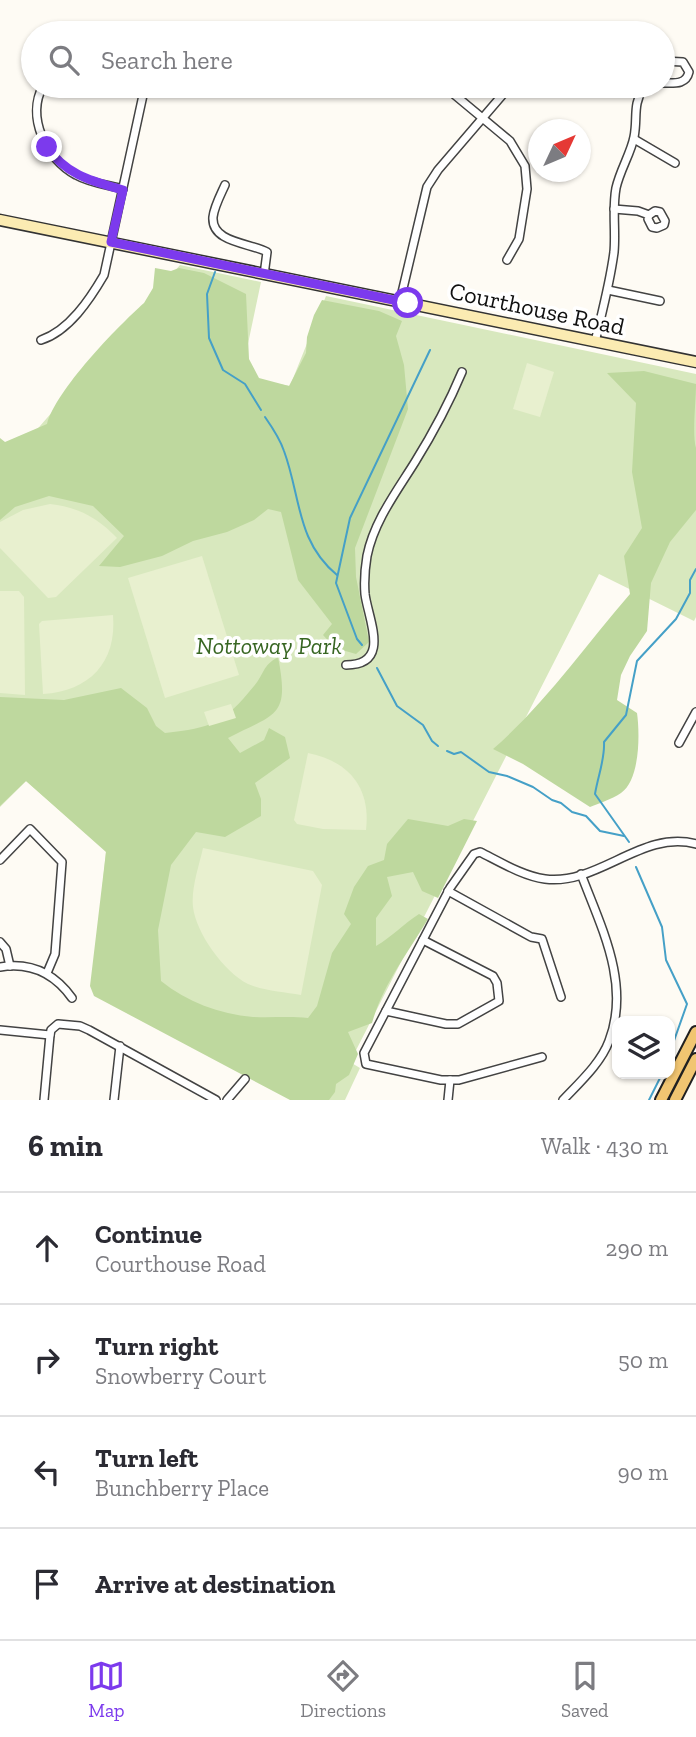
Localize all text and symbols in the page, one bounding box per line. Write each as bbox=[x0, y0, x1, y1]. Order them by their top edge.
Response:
search box bbox=[21, 21, 675, 98]
icon: search bbox=[45, 41, 83, 79]
text: Search here bbox=[101, 44, 233, 76]
north arrow bbox=[528, 119, 591, 182]
route end bbox=[31, 131, 62, 162]
street label: Courthouse Road bbox=[447, 276, 627, 341]
route start bbox=[392, 287, 423, 318]
park label: Nottoway Park bbox=[196, 631, 342, 660]
map controls bbox=[612, 1016, 675, 1079]
button: layers bbox=[612, 1016, 675, 1079]
text: 6 min bbox=[28, 1128, 103, 1164]
text: Walk · 430 m bbox=[541, 1132, 668, 1160]
text: Continue bbox=[95, 1218, 202, 1250]
icon: ahead bbox=[28, 1229, 66, 1267]
text: 290 m bbox=[606, 1234, 668, 1262]
text: Courthouse Road bbox=[95, 1250, 266, 1278]
text: Turn right bbox=[95, 1330, 218, 1362]
icon: right bbox=[28, 1341, 66, 1379]
text: 50 m bbox=[618, 1346, 668, 1374]
text: Snowberry Court bbox=[95, 1362, 266, 1390]
text: Turn left bbox=[95, 1442, 198, 1474]
icon: left bbox=[28, 1453, 66, 1491]
text: 90 m bbox=[617, 1458, 668, 1486]
text: Bunchberry Place bbox=[95, 1474, 269, 1502]
icon: arrive bbox=[28, 1565, 66, 1603]
text: Arrive at destination bbox=[95, 1568, 335, 1600]
tab: Map bbox=[87, 1657, 125, 1722]
tab: Directions bbox=[300, 1657, 386, 1722]
tab: Saved bbox=[561, 1657, 609, 1722]

